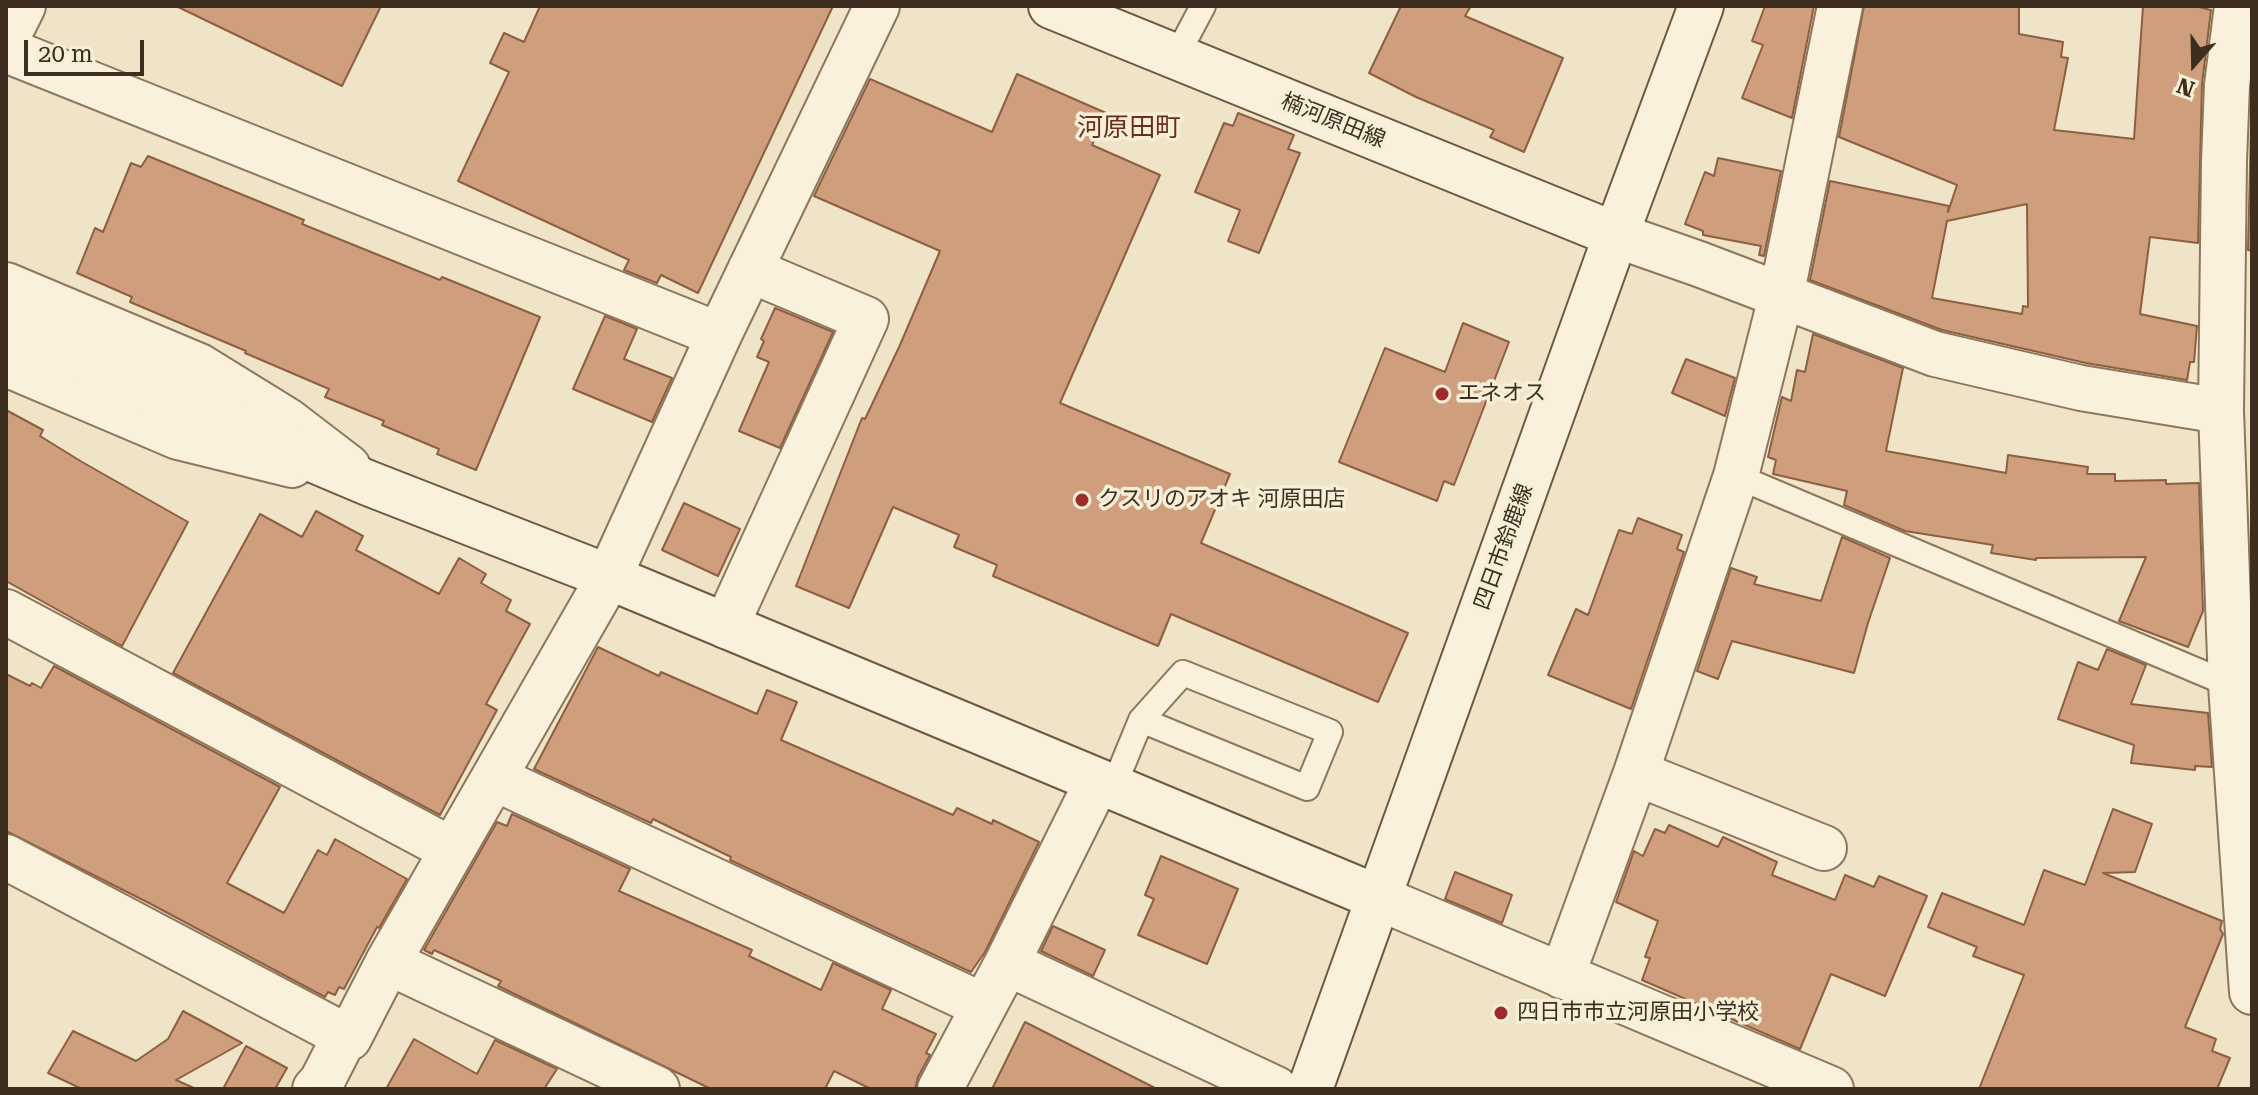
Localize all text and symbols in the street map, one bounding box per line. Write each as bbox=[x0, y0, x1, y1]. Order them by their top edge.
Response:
scale bar bbox=[28, 24, 148, 74]
north arrow bbox=[2154, 24, 2234, 104]
text: 20 m bbox=[38, 40, 93, 68]
text: N bbox=[2173, 72, 2198, 102]
street label: 楠河原田線 bbox=[1277, 88, 1389, 154]
district label: 河原田町 bbox=[1077, 112, 1181, 144]
place label: エネオス bbox=[1458, 381, 1546, 407]
marker: エネオス bbox=[1433, 385, 1451, 403]
street label: 四日市鈴鹿線 bbox=[1469, 480, 1539, 614]
place label: クスリのアオキ 河原田店 bbox=[1098, 487, 1346, 513]
marker: クスリのアオキ 河原田店 bbox=[1073, 491, 1091, 509]
place label: 四日市市立河原田小学校 bbox=[1517, 1000, 1759, 1026]
marker: 四日市市立河原田小学校 bbox=[1492, 1004, 1510, 1022]

